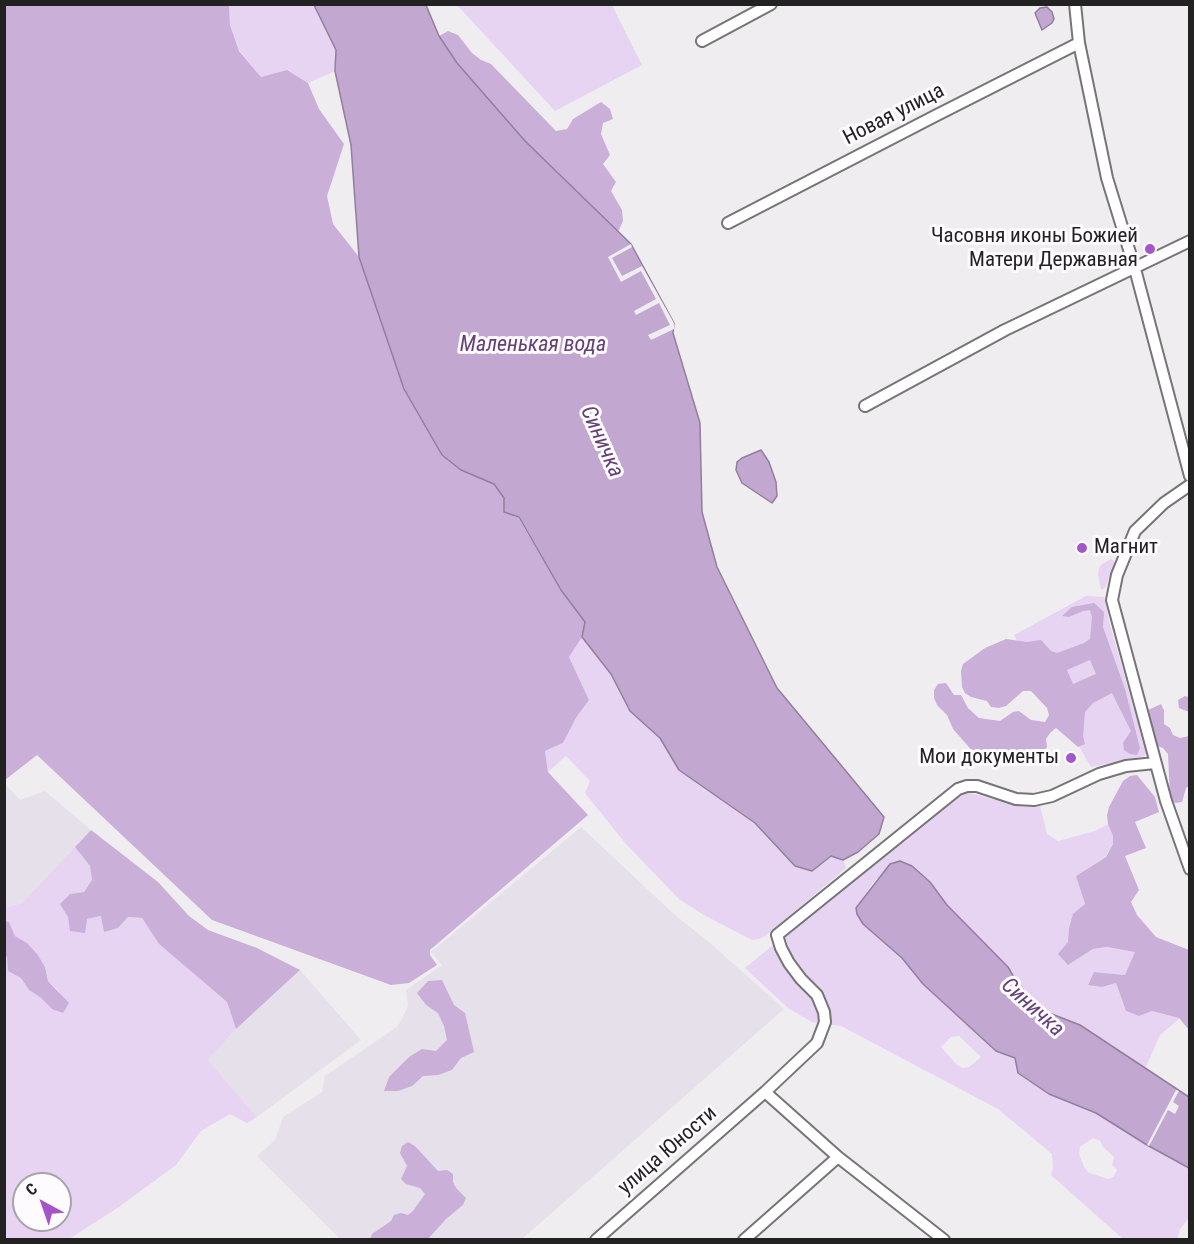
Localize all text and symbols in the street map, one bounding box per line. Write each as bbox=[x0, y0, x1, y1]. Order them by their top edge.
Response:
street label: Новая улица bbox=[839, 79, 949, 151]
place label: Часовня иконы Божией Матери Державная bbox=[931, 224, 1138, 274]
marker: Часовня иконы Божией Матери Державная bbox=[1143, 242, 1157, 256]
water label: Маленькая вода bbox=[460, 332, 606, 358]
water label: Синичка bbox=[574, 402, 628, 482]
place label: Магнит bbox=[1094, 535, 1158, 561]
marker: Магнит bbox=[1075, 541, 1089, 555]
place label: Мои документы bbox=[919, 745, 1059, 771]
marker: Мои документы bbox=[1064, 751, 1078, 765]
water label: Синичка bbox=[995, 973, 1069, 1043]
street label: улица Юности bbox=[614, 1101, 722, 1201]
north arrow bbox=[12, 1172, 72, 1232]
text: С bbox=[22, 1179, 41, 1200]

